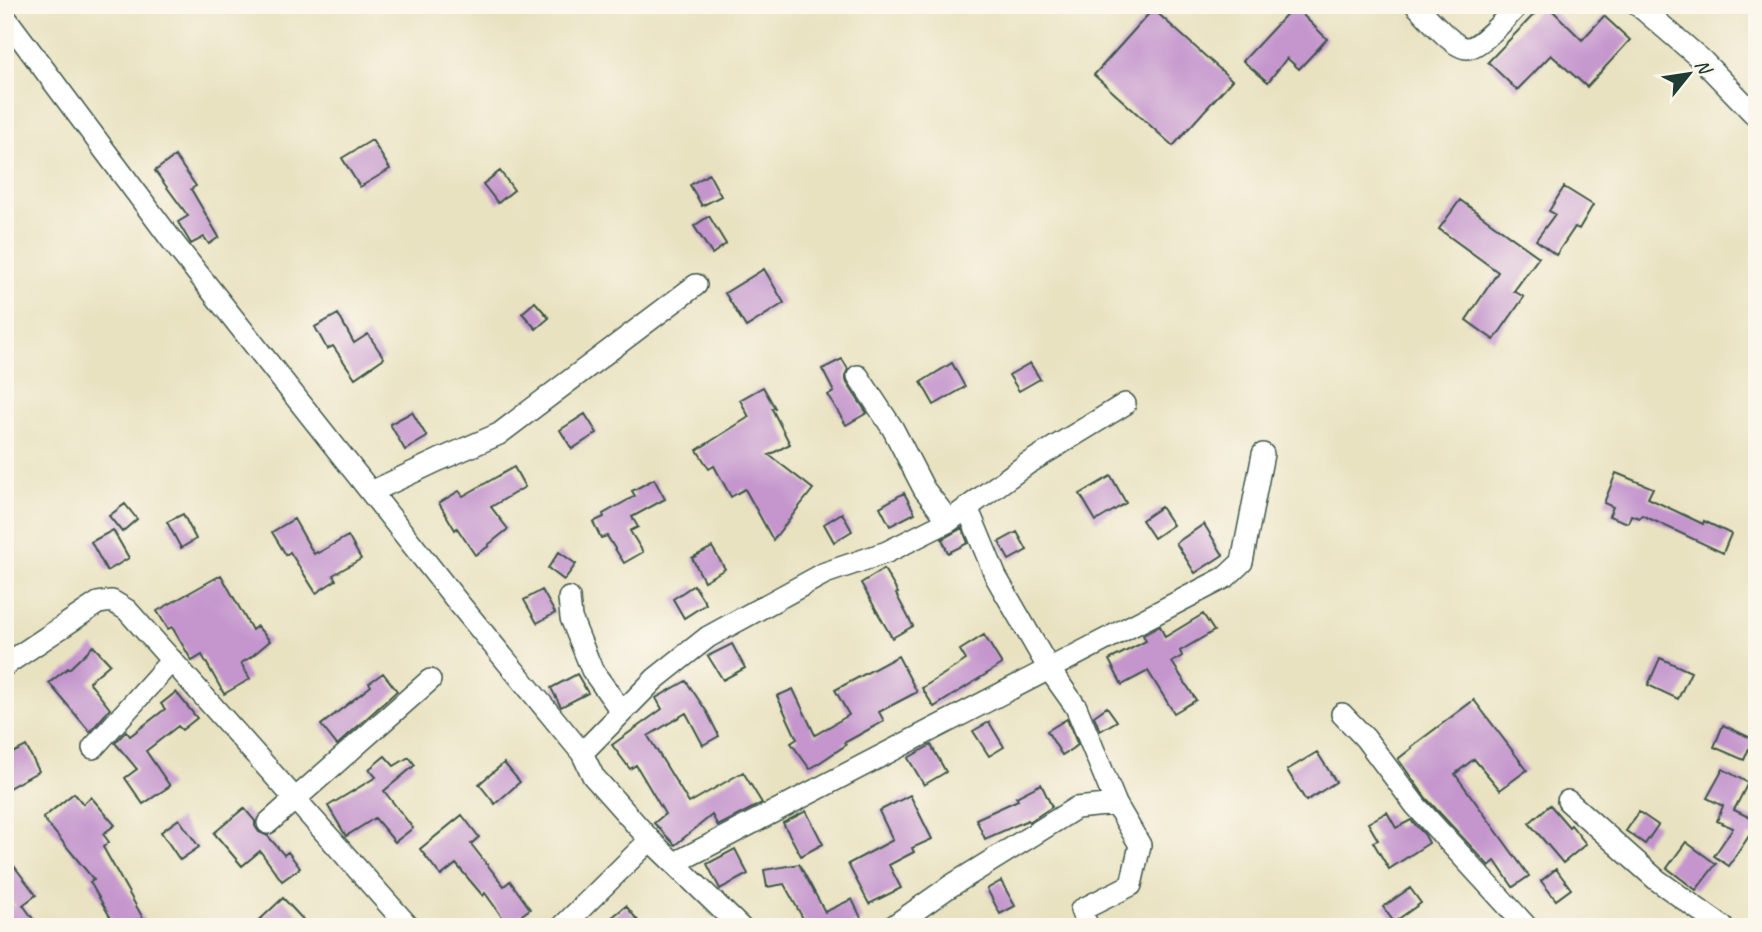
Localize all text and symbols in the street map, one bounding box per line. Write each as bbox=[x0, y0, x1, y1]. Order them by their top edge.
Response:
north arrow bbox=[1654, 38, 1724, 108]
text: N bbox=[1690, 55, 1718, 80]

